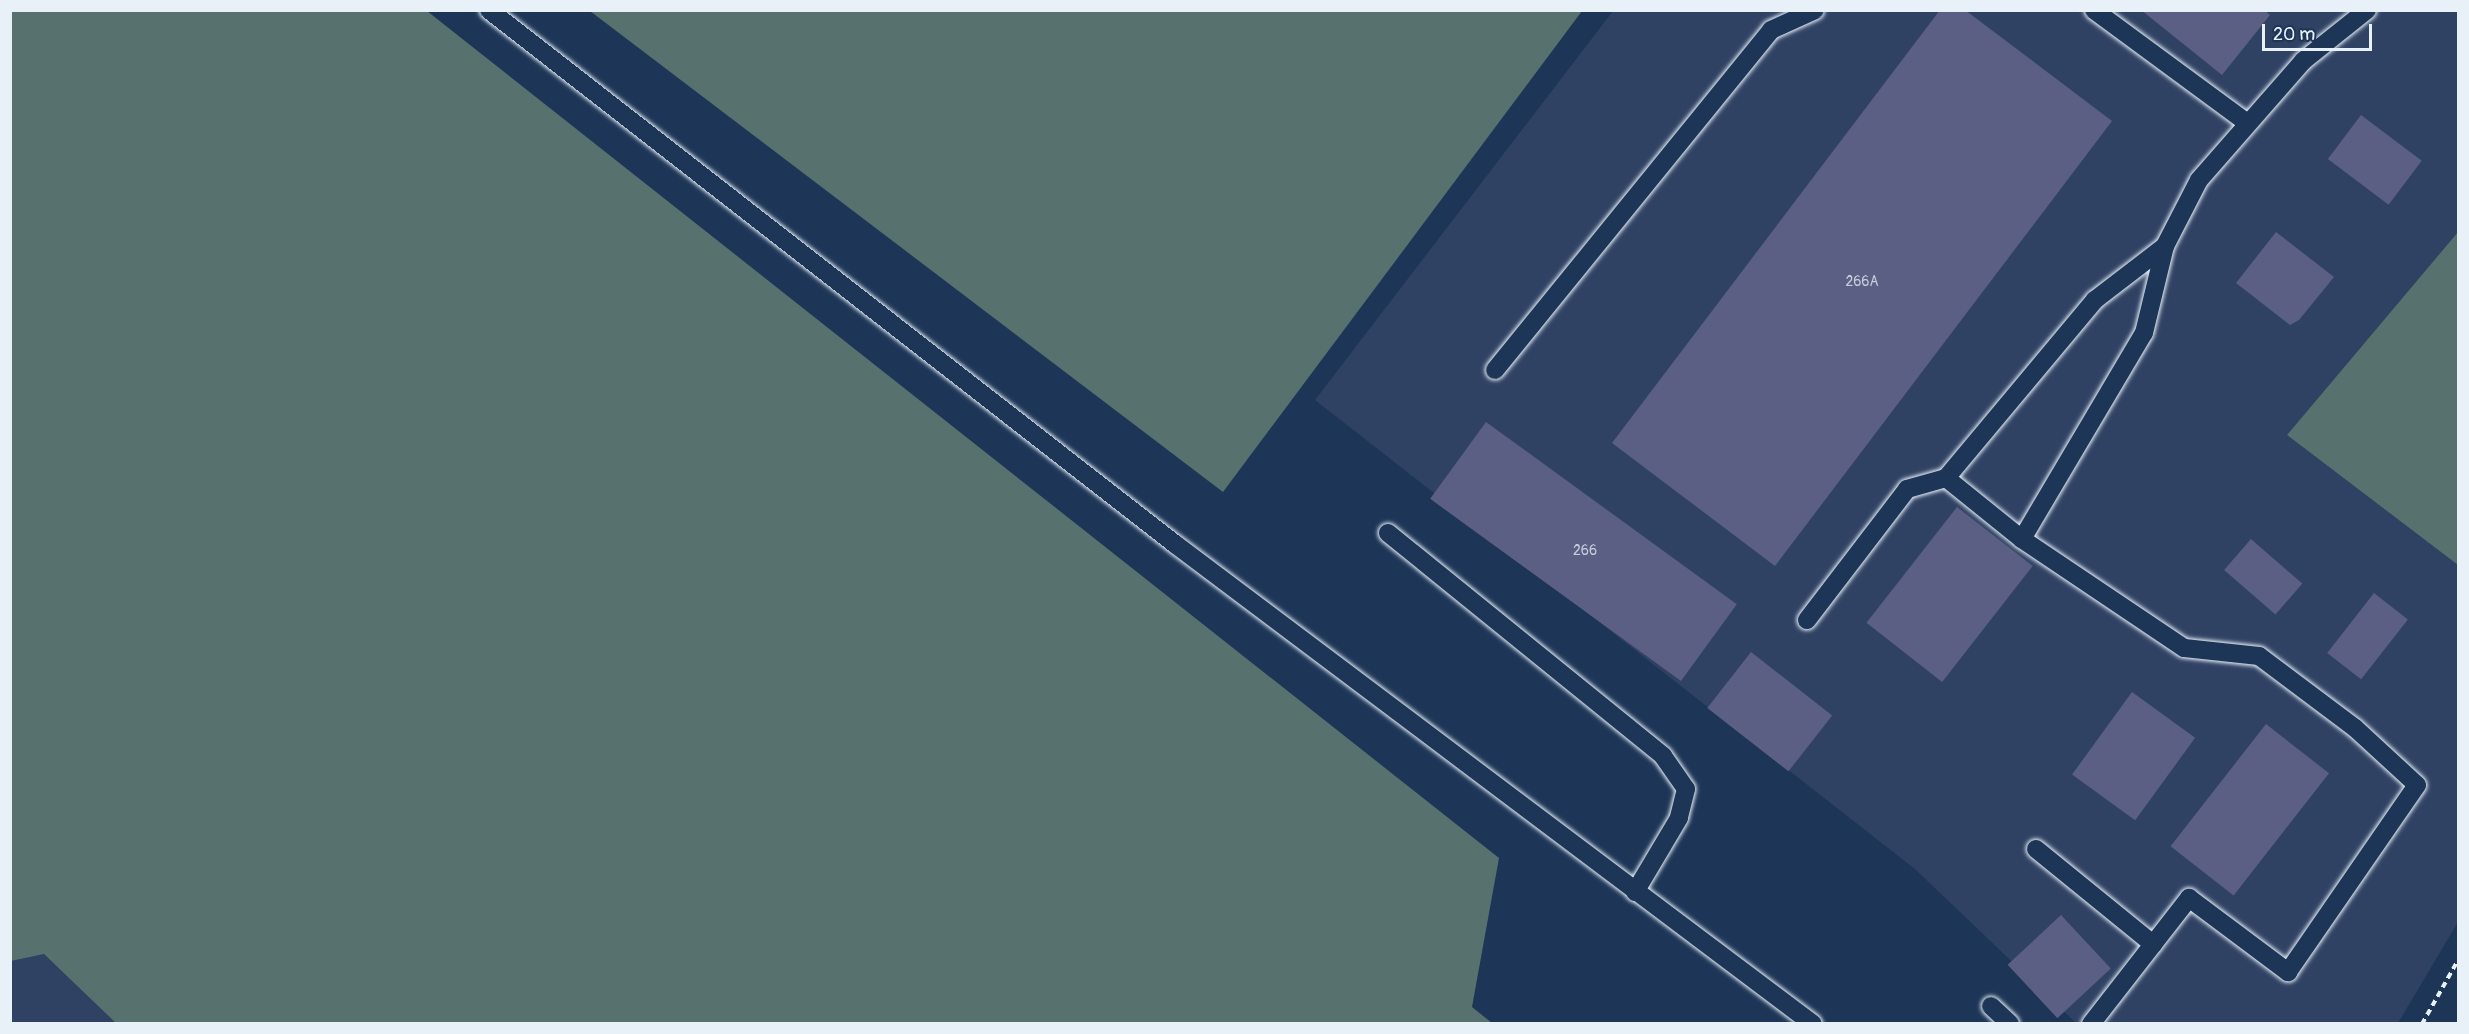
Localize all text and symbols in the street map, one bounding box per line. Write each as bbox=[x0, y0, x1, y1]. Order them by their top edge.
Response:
scale bar bbox=[2265, 12, 2374, 50]
text: 20 m bbox=[2273, 23, 2315, 46]
house number: 266А bbox=[1845, 274, 1879, 290]
house number: 266 bbox=[1573, 543, 1597, 559]

